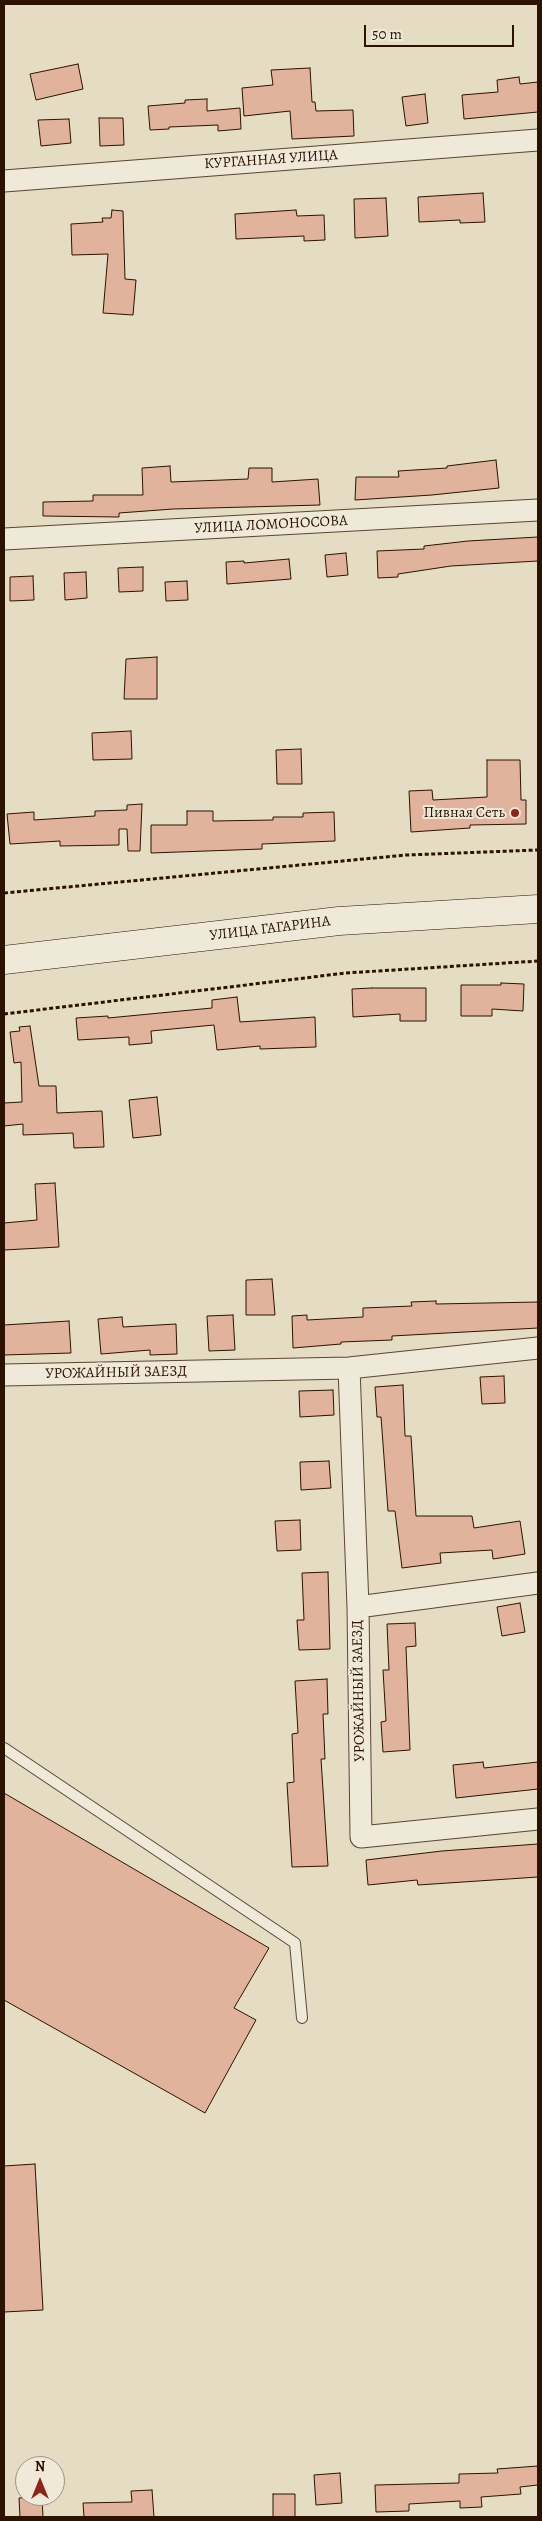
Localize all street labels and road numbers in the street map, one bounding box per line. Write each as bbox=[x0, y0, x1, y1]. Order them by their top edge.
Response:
street label: КУРГАННАЯ УЛИЦА bbox=[204, 146, 338, 174]
street label: УЛИЦА ЛОМОНОСОВА bbox=[194, 512, 348, 538]
street label: УЛИЦА ГАГАРИНА bbox=[209, 913, 331, 945]
street label: УРОЖАЙНЫЙ ЗАЕЗД bbox=[45, 1363, 187, 1383]
street label: УРОЖАЙНЫЙ ЗАЕЗД bbox=[349, 1620, 369, 1762]

